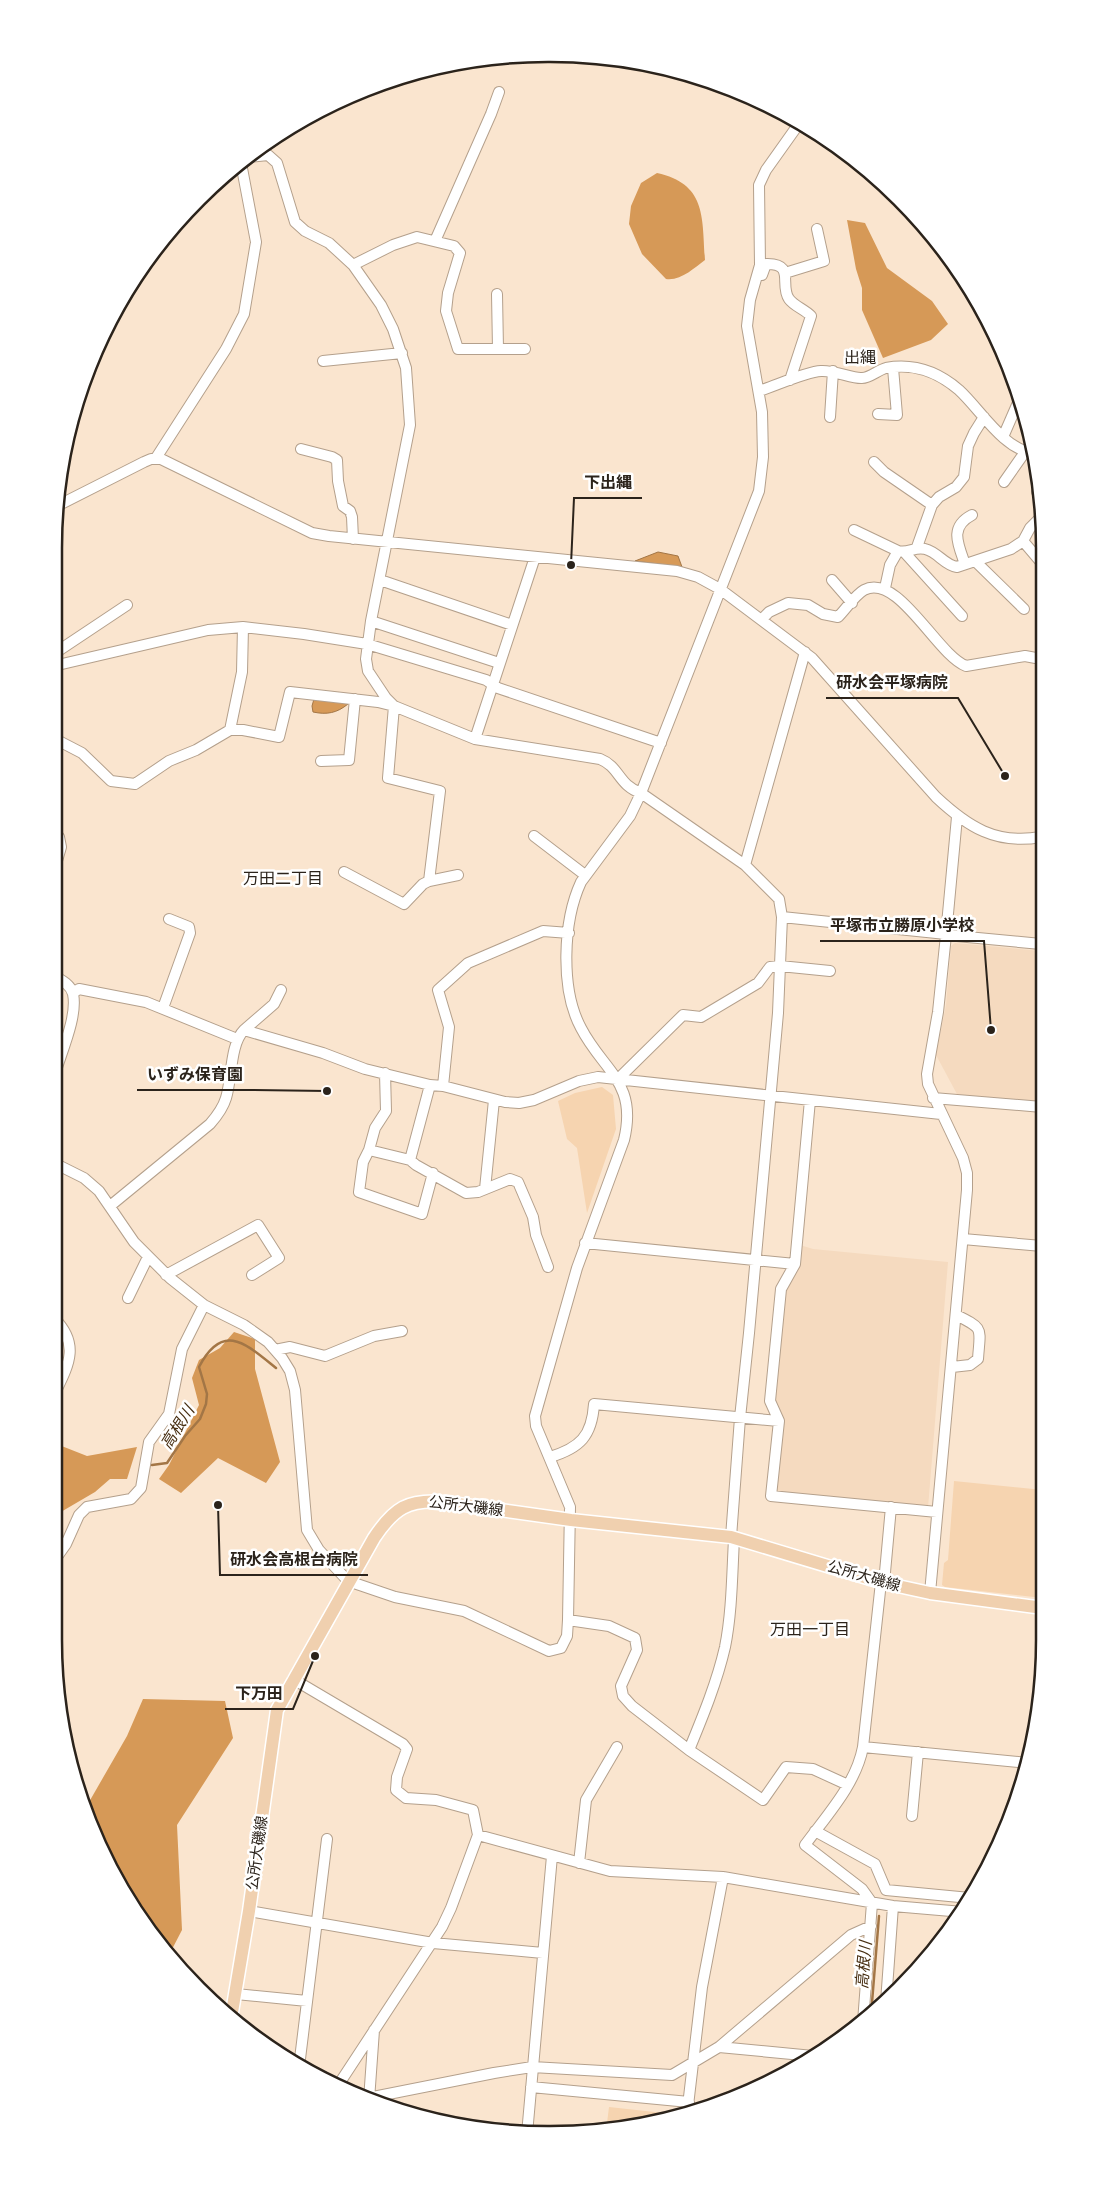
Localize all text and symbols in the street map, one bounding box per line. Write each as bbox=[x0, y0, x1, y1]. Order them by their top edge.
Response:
district label: 出縄 bbox=[844, 349, 876, 366]
callout: 下出縄 bbox=[574, 467, 642, 498]
text: 下出縄 bbox=[584, 474, 632, 491]
callout: 研水会平塚病院 bbox=[826, 667, 958, 698]
text: 研水会平塚病院 bbox=[836, 674, 948, 691]
district label: 万田二丁目 bbox=[243, 871, 323, 887]
callout: 平塚市立勝原小学校 bbox=[820, 910, 984, 941]
text: 平塚市立勝原小学校 bbox=[830, 917, 974, 934]
callout: いずみ保育園 bbox=[137, 1059, 253, 1090]
text: いずみ保育園 bbox=[147, 1066, 243, 1083]
water label: 高根川 bbox=[157, 1401, 198, 1452]
street label: 公所大磯線 bbox=[428, 1493, 504, 1519]
callout: 研水会高根台病院 bbox=[220, 1544, 368, 1575]
text: 研水会高根台病院 bbox=[230, 1551, 358, 1568]
street label: 公所大磯線 bbox=[826, 1558, 902, 1594]
district label: 万田一丁目 bbox=[770, 1622, 850, 1638]
callout: 下万田 bbox=[225, 1678, 293, 1709]
text: 下万田 bbox=[235, 1686, 283, 1702]
street label: 公所大磯線 bbox=[244, 1815, 270, 1891]
water label: 高根川 bbox=[853, 1938, 874, 1990]

